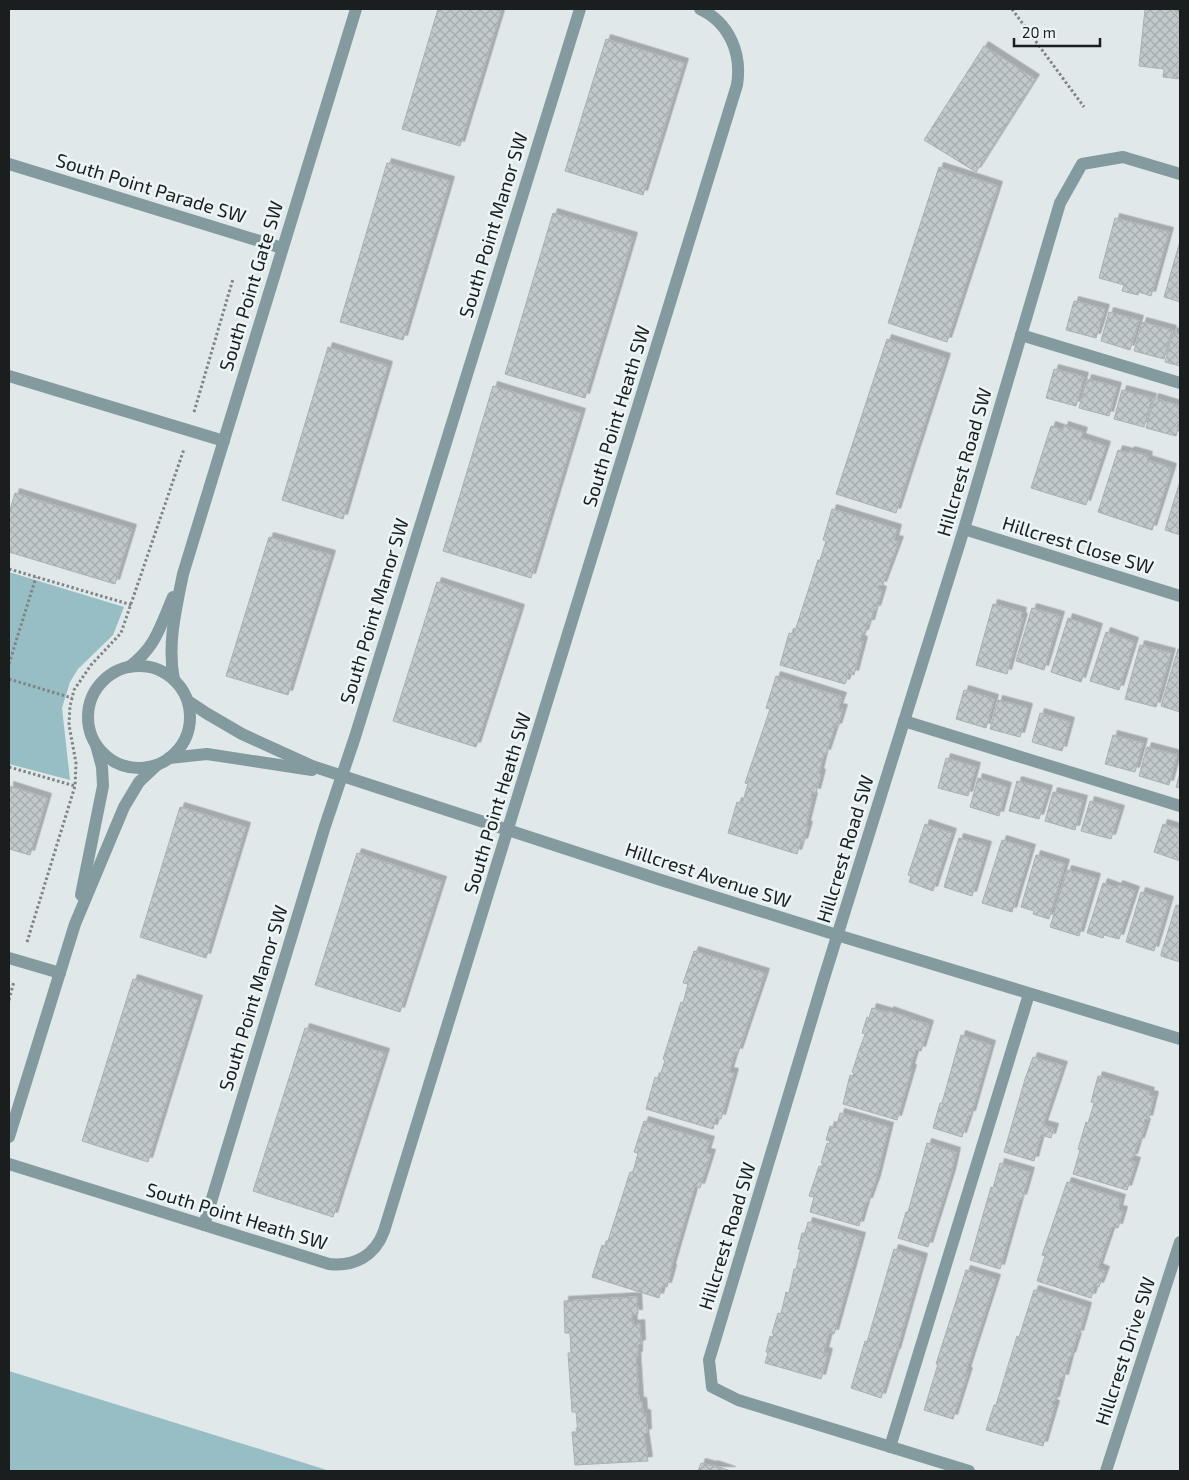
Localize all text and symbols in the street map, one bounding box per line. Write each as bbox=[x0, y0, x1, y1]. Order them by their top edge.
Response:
scale bar bbox=[1014, 15, 1100, 47]
text: 20 m bbox=[1022, 23, 1056, 41]
street label: South Point Manor SW bbox=[453, 129, 532, 320]
street label: South Point Parade SW bbox=[53, 148, 249, 227]
street label: South Point Gate SW bbox=[214, 198, 287, 374]
street label: South Point Heath SW bbox=[577, 322, 654, 509]
street label: Hillcrest Road SW bbox=[931, 385, 996, 539]
street label: Hillcrest Close SW bbox=[1000, 511, 1156, 578]
street label: South Point Manor SW bbox=[334, 515, 413, 706]
street label: South Point Heath SW bbox=[458, 709, 535, 896]
street label: Hillcrest Road SW bbox=[811, 772, 878, 926]
street label: Hillcrest Avenue SW bbox=[622, 837, 794, 912]
street label: South Point Manor SW bbox=[213, 902, 292, 1093]
street label: Hillcrest Road SW bbox=[693, 1159, 760, 1313]
street label: South Point Heath SW bbox=[144, 1177, 331, 1254]
street label: Hillcrest Drive SW bbox=[1090, 1274, 1159, 1428]

